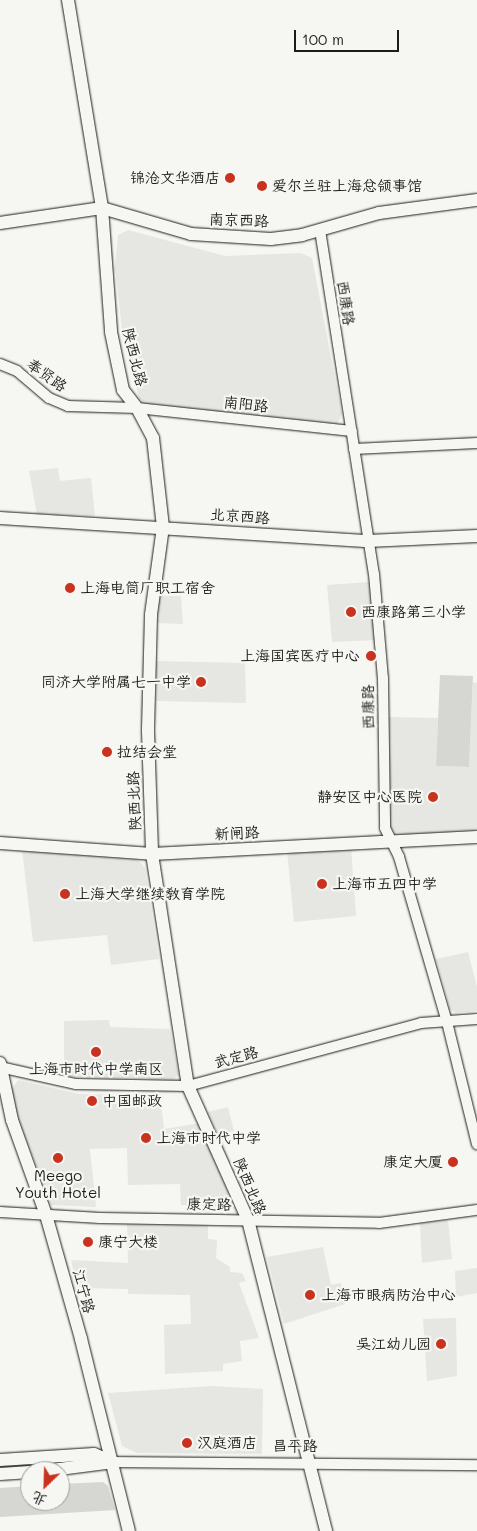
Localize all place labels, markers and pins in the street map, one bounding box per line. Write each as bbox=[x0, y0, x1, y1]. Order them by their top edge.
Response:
place label: 锦沧文华酒店 bbox=[130, 169, 220, 187]
marker: 锦沧文华酒店 bbox=[224, 172, 236, 184]
place label: 爱尔兰驻上海总领事馆 bbox=[272, 177, 422, 195]
marker: 爱尔兰驻上海总领事馆 bbox=[256, 180, 268, 192]
place label: 上海电筒厂职工宿舍 bbox=[80, 579, 215, 597]
marker: 上海电筒厂职工宿舍 bbox=[64, 582, 76, 594]
place label: 西康路第三小学 bbox=[361, 603, 466, 621]
marker: 西康路第三小学 bbox=[345, 606, 357, 618]
place label: 上海国宾医疗中心 bbox=[240, 647, 360, 665]
marker: 上海国宾医疗中心 bbox=[364, 649, 378, 663]
place label: 同济大学附属七一中学 bbox=[41, 673, 191, 691]
marker: 同济大学附属七一中学 bbox=[195, 676, 207, 688]
place label: 拉结会堂 bbox=[117, 743, 177, 761]
marker: 拉结会堂 bbox=[101, 746, 113, 758]
place label: 静安区中心医院 bbox=[317, 788, 422, 806]
marker: 静安区中心医院 bbox=[426, 790, 440, 804]
place label: 上海市五四中学 bbox=[332, 875, 437, 893]
marker: 上海市五四中学 bbox=[316, 878, 328, 890]
place label: 上海大学继续教育学院 bbox=[75, 885, 225, 903]
marker: 上海大学继续教育学院 bbox=[59, 888, 71, 900]
marker: 上海市时代中学南区 bbox=[90, 1046, 102, 1058]
place label: 上海市时代中学南区 bbox=[29, 1060, 163, 1078]
place label: 中国邮政 bbox=[102, 1092, 162, 1110]
marker: 中国邮政 bbox=[86, 1095, 98, 1107]
place label: 上海市时代中学 bbox=[156, 1129, 261, 1147]
marker: 上海市时代中学 bbox=[140, 1132, 152, 1144]
marker: Meego Youth Hotel bbox=[52, 1152, 64, 1164]
place label: 康定大厦 bbox=[383, 1153, 443, 1171]
marker: 康定大厦 bbox=[447, 1156, 459, 1168]
place label: Meego Youth Hotel bbox=[15, 1166, 101, 1201]
place label: 康宁大楼 bbox=[98, 1233, 158, 1251]
marker: 康宁大楼 bbox=[82, 1236, 94, 1248]
place label: 上海市眼病防治中心 bbox=[321, 1286, 456, 1304]
marker: 上海市眼病防治中心 bbox=[303, 1288, 317, 1302]
place label: 吴江幼儿园 bbox=[356, 1335, 431, 1353]
marker: 吴江幼儿园 bbox=[435, 1338, 447, 1350]
place label: 汉庭酒店 bbox=[197, 1434, 257, 1452]
marker: 汉庭酒店 bbox=[181, 1437, 193, 1449]

